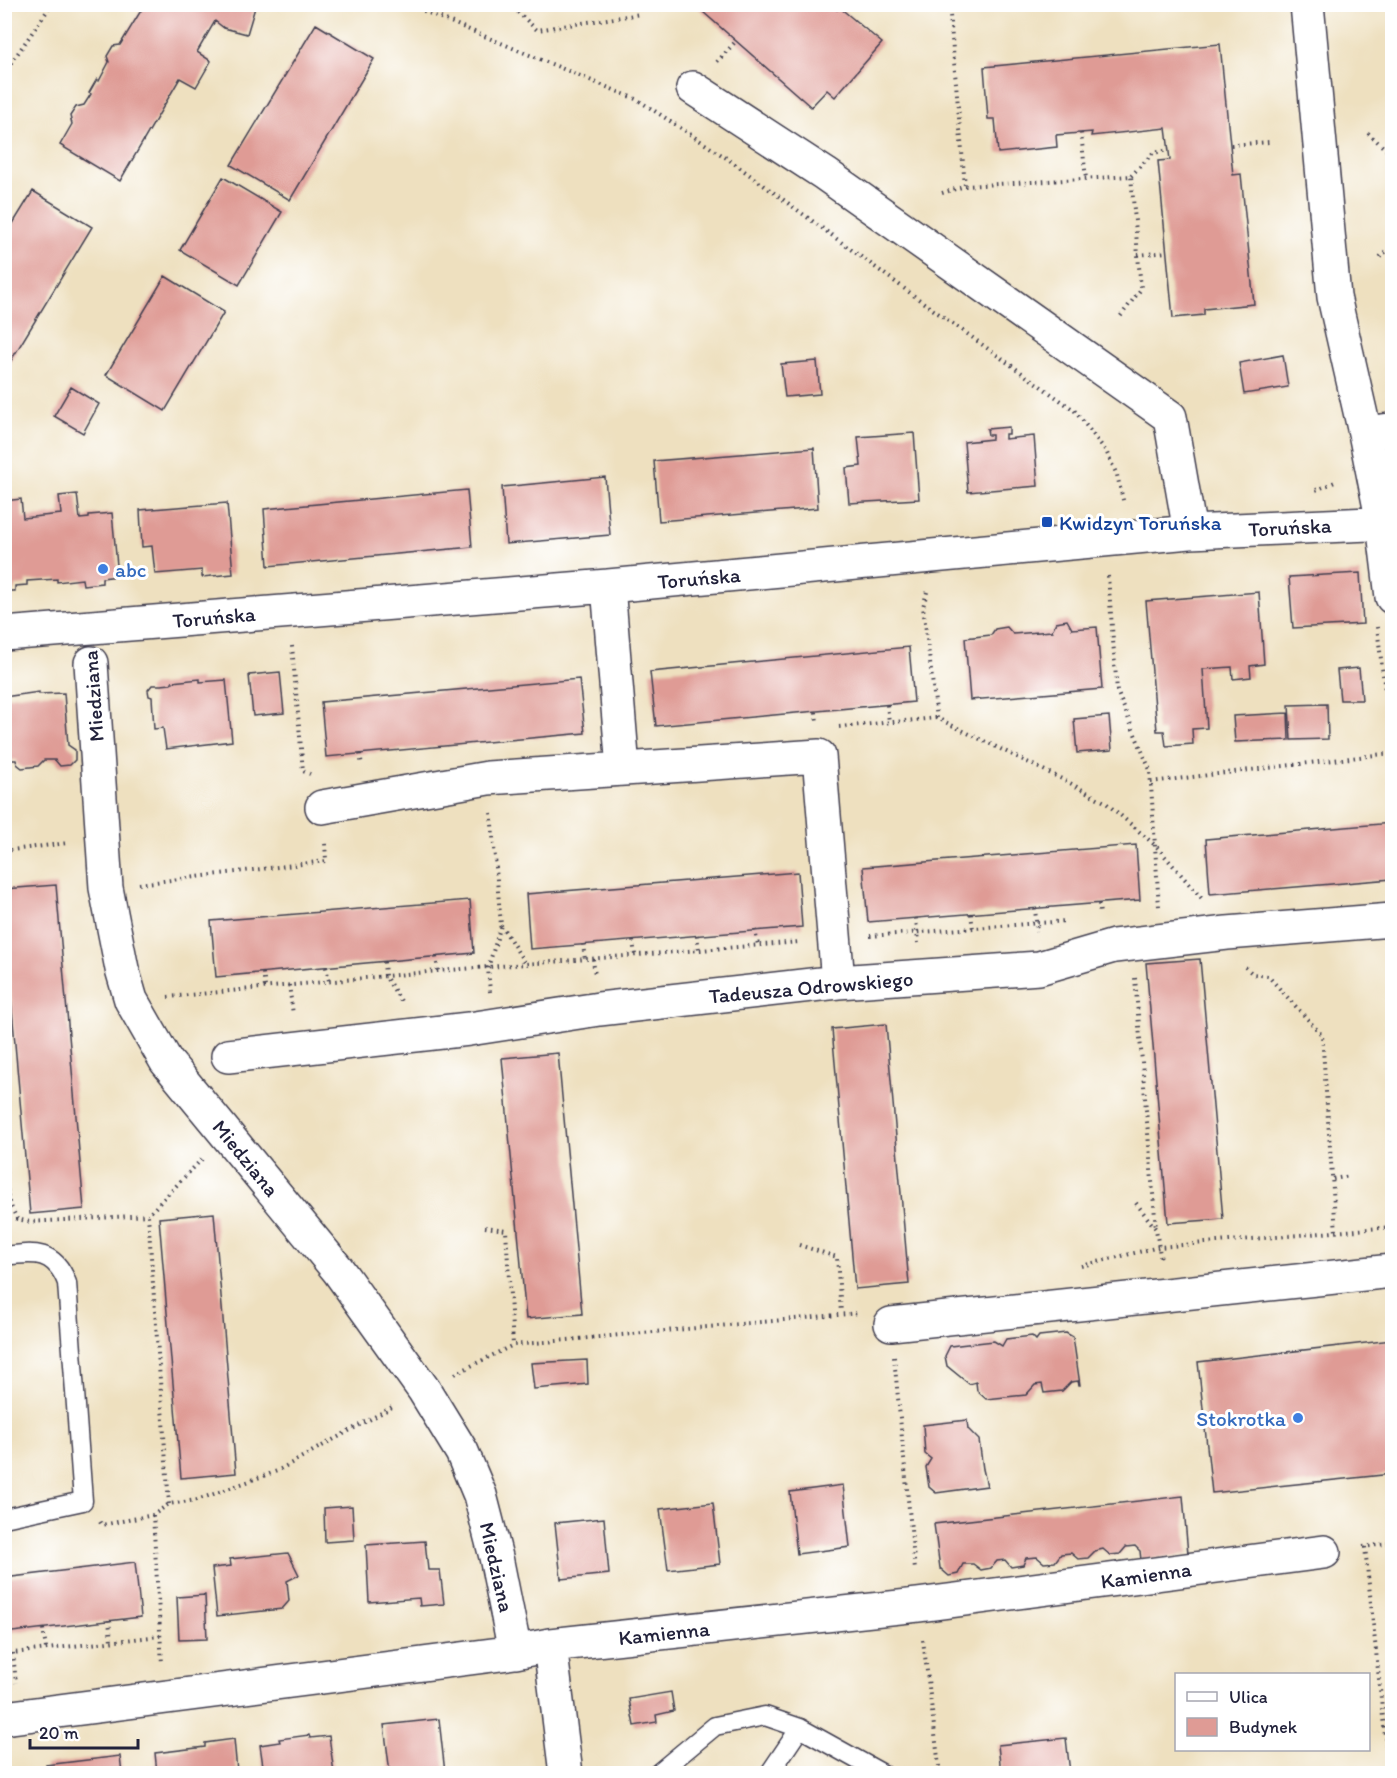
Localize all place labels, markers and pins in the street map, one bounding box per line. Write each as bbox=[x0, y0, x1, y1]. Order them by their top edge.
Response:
place label: Kwidzyn Toruńska bbox=[1059, 510, 1222, 535]
marker: Kwidzyn Toruńska bbox=[1040, 515, 1054, 529]
place label: abc bbox=[115, 557, 146, 582]
marker: abc bbox=[96, 562, 110, 576]
place label: Stokrotka bbox=[1196, 1406, 1286, 1431]
marker: Stokrotka bbox=[1291, 1411, 1305, 1425]

